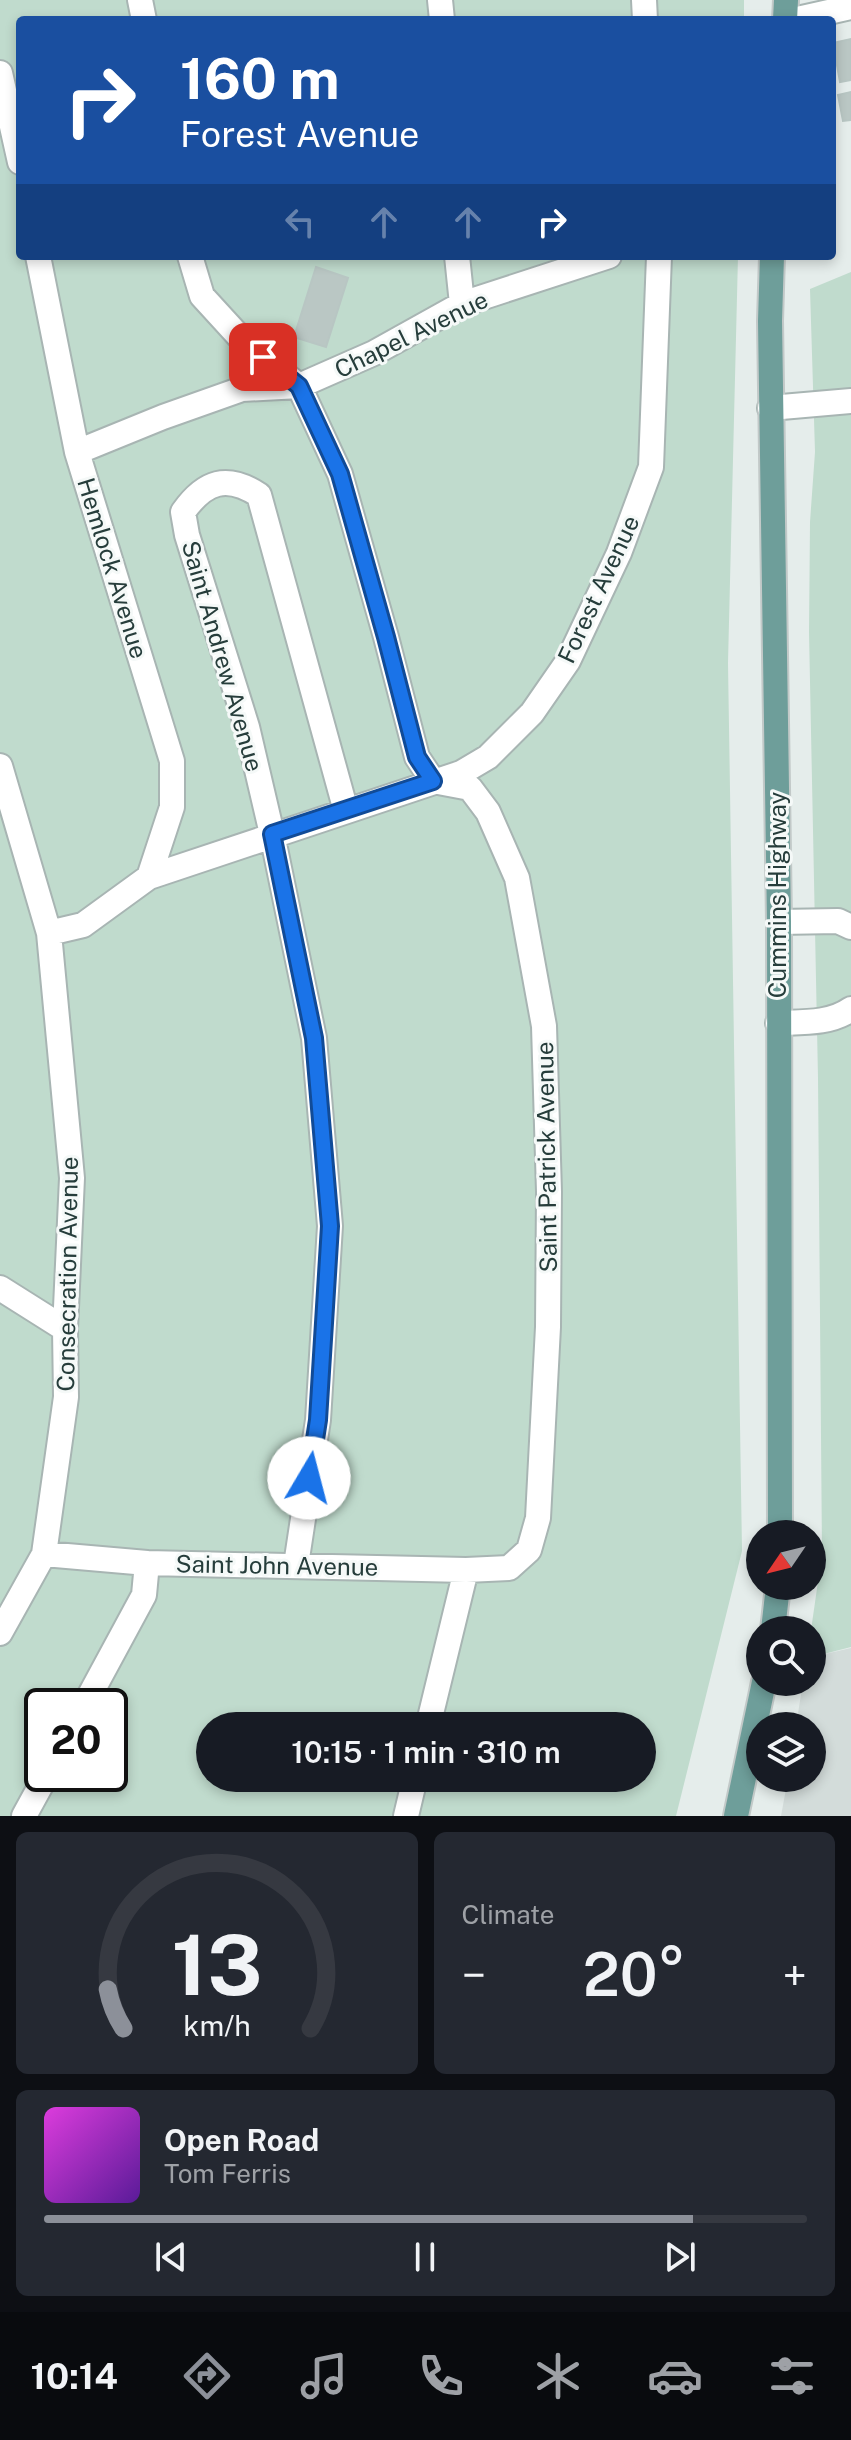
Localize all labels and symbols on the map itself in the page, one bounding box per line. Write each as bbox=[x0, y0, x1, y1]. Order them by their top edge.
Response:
street label: Chapel Avenue bbox=[330, 285, 492, 383]
pin bbox=[229, 323, 297, 391]
street label: Hemlock Avenue bbox=[72, 474, 154, 662]
street label: Forest Avenue bbox=[552, 511, 644, 667]
street label: Saint Andrew Avenue bbox=[177, 537, 269, 775]
street label: Cummins Highway bbox=[763, 792, 791, 998]
street label: Saint Patrick Avenue bbox=[530, 1041, 562, 1273]
street label: Consecration Avenue bbox=[51, 1156, 83, 1392]
position arrow bbox=[267, 1436, 351, 1520]
north arrow bbox=[746, 1520, 826, 1600]
street label: Saint John Avenue bbox=[175, 1549, 379, 1581]
speed limit sign: 20 bbox=[24, 1688, 128, 1792]

